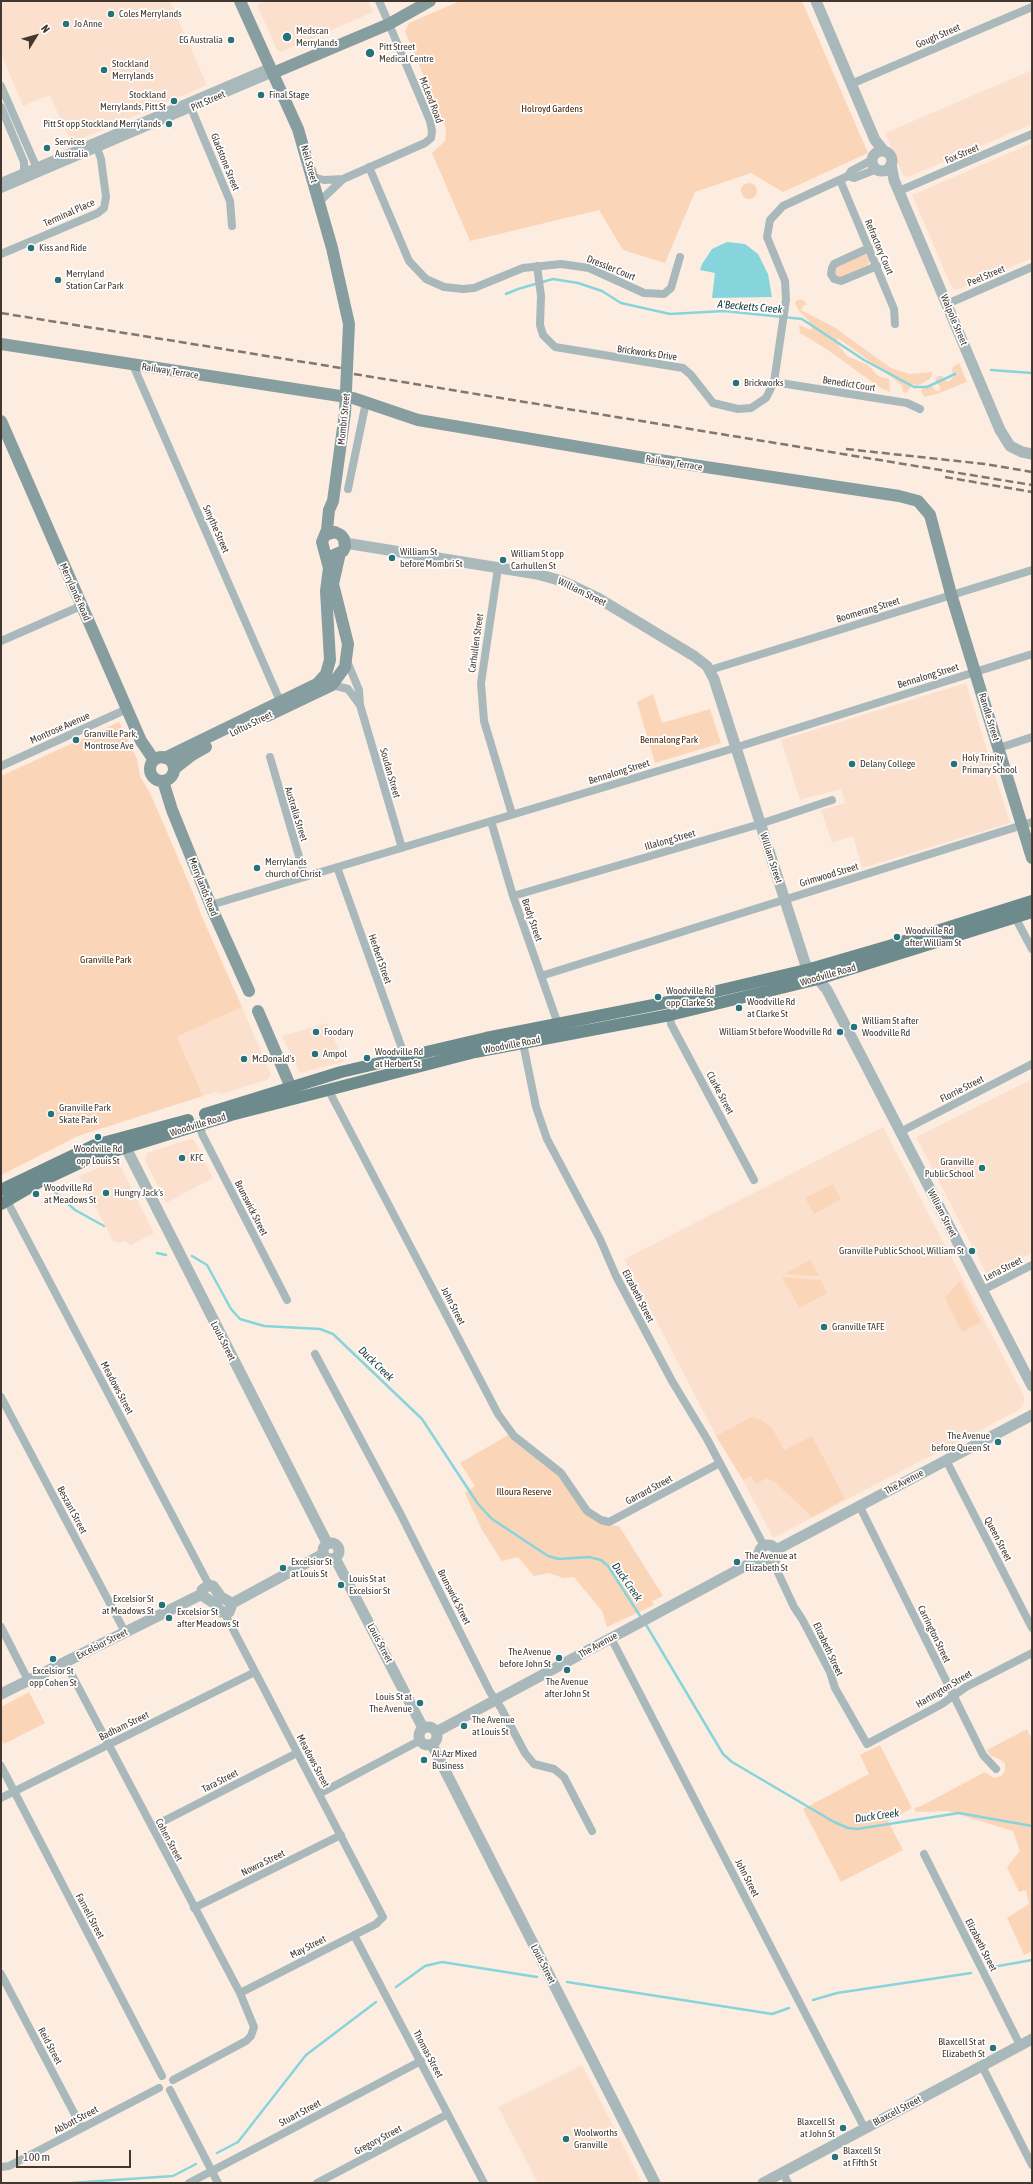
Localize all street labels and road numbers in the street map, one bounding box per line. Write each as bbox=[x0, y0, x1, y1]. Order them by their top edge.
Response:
street label: Gough Street bbox=[914, 21, 962, 51]
street label: McLeod Road bbox=[417, 75, 445, 125]
street label: Pitt Street bbox=[189, 88, 227, 114]
street label: Gladstone Street bbox=[208, 131, 242, 193]
street label: Fox Street bbox=[943, 141, 981, 167]
street label: Neil Street bbox=[298, 144, 320, 184]
street label: Terminal Place bbox=[42, 196, 96, 230]
street label: Refractory Court bbox=[862, 217, 896, 277]
street label: Dressler Court bbox=[585, 253, 637, 283]
street label: Peel Street bbox=[965, 263, 1007, 289]
street label: Walpole Street bbox=[938, 293, 970, 347]
street label: Brickworks Drive bbox=[616, 343, 678, 363]
street label: Railway Terrace bbox=[141, 361, 199, 381]
street label: Benedict Court bbox=[822, 374, 876, 394]
street label: Mombri Street bbox=[335, 393, 353, 445]
street label: Railway Terrace bbox=[645, 453, 703, 473]
street label: Smythe Street bbox=[200, 503, 232, 555]
street label: Merrylands Road bbox=[57, 561, 93, 623]
street label: William Street bbox=[556, 575, 608, 609]
street label: Boomerang Street bbox=[835, 595, 901, 625]
street label: Carhullen Street bbox=[466, 613, 486, 673]
street label: Bennalong Street bbox=[896, 661, 960, 691]
street label: Randle Street bbox=[976, 692, 1002, 742]
street label: Loftus Street bbox=[228, 709, 274, 739]
street label: Montrose Avenue bbox=[28, 710, 92, 746]
street label: Soudan Street bbox=[377, 747, 403, 799]
street label: Bennalong Street bbox=[587, 757, 651, 787]
street label: Australia Street bbox=[282, 785, 310, 843]
street label: Illalong Street bbox=[643, 827, 697, 853]
street label: William Street bbox=[757, 831, 785, 885]
street label: Merrylands Road bbox=[186, 856, 220, 918]
street label: Grimwood Street bbox=[798, 860, 860, 890]
street label: Brady Street bbox=[519, 897, 545, 943]
street label: Herbert Street bbox=[366, 933, 394, 985]
street label: Woodville Road bbox=[799, 961, 857, 989]
street label: Woodville Road bbox=[483, 1034, 541, 1056]
street label: Clarke Street bbox=[704, 1070, 736, 1116]
street label: Florrie Street bbox=[938, 1073, 986, 1105]
street label: Woodville Road bbox=[169, 1111, 227, 1139]
street label: Brunswick Street bbox=[232, 1178, 270, 1238]
street label: William Street bbox=[925, 1187, 959, 1239]
street label: Lena Street bbox=[982, 1254, 1024, 1284]
street label: Elizabeth Street bbox=[620, 1268, 656, 1324]
street label: John Street bbox=[438, 1285, 468, 1327]
street label: Louis Street bbox=[208, 1319, 238, 1363]
street label: Meadows Street bbox=[98, 1360, 136, 1416]
street label: The Avenue bbox=[882, 1467, 926, 1497]
street label: Garrard Street bbox=[624, 1473, 674, 1507]
street label: Beszant Street bbox=[54, 1484, 90, 1536]
street label: Queen Street bbox=[982, 1515, 1014, 1563]
street label: Brunswick Street bbox=[435, 1567, 473, 1627]
street label: Carrington Street bbox=[915, 1603, 953, 1665]
street label: Elizabeth Street bbox=[810, 1620, 846, 1678]
street label: Louis Street bbox=[365, 1621, 395, 1665]
street label: Excelsior Street bbox=[74, 1626, 130, 1662]
street label: The Avenue bbox=[576, 1629, 620, 1661]
street label: Hartington Street bbox=[914, 1668, 974, 1710]
street label: Badham Street bbox=[97, 1709, 151, 1743]
street label: Meadows Street bbox=[294, 1733, 332, 1789]
street label: Tara Street bbox=[200, 1767, 240, 1795]
street label: Cohen Street bbox=[153, 1817, 185, 1863]
street label: Nowra Street bbox=[239, 1847, 287, 1879]
street label: John Street bbox=[732, 1857, 762, 1899]
street label: Farnell Street bbox=[73, 1891, 107, 1941]
street label: Elizabeth Street bbox=[963, 1917, 999, 1973]
street label: May Street bbox=[288, 1933, 328, 1961]
street label: Louis Street bbox=[528, 1942, 558, 1986]
street label: Reid Street bbox=[35, 2026, 65, 2066]
street label: Thomas Street bbox=[410, 2028, 446, 2080]
street label: Blaxcell Street bbox=[871, 2093, 923, 2129]
street label: Stuart Street bbox=[277, 2097, 323, 2129]
street label: Abbott Street bbox=[52, 2103, 100, 2137]
street label: Gregory Street bbox=[352, 2123, 404, 2157]

